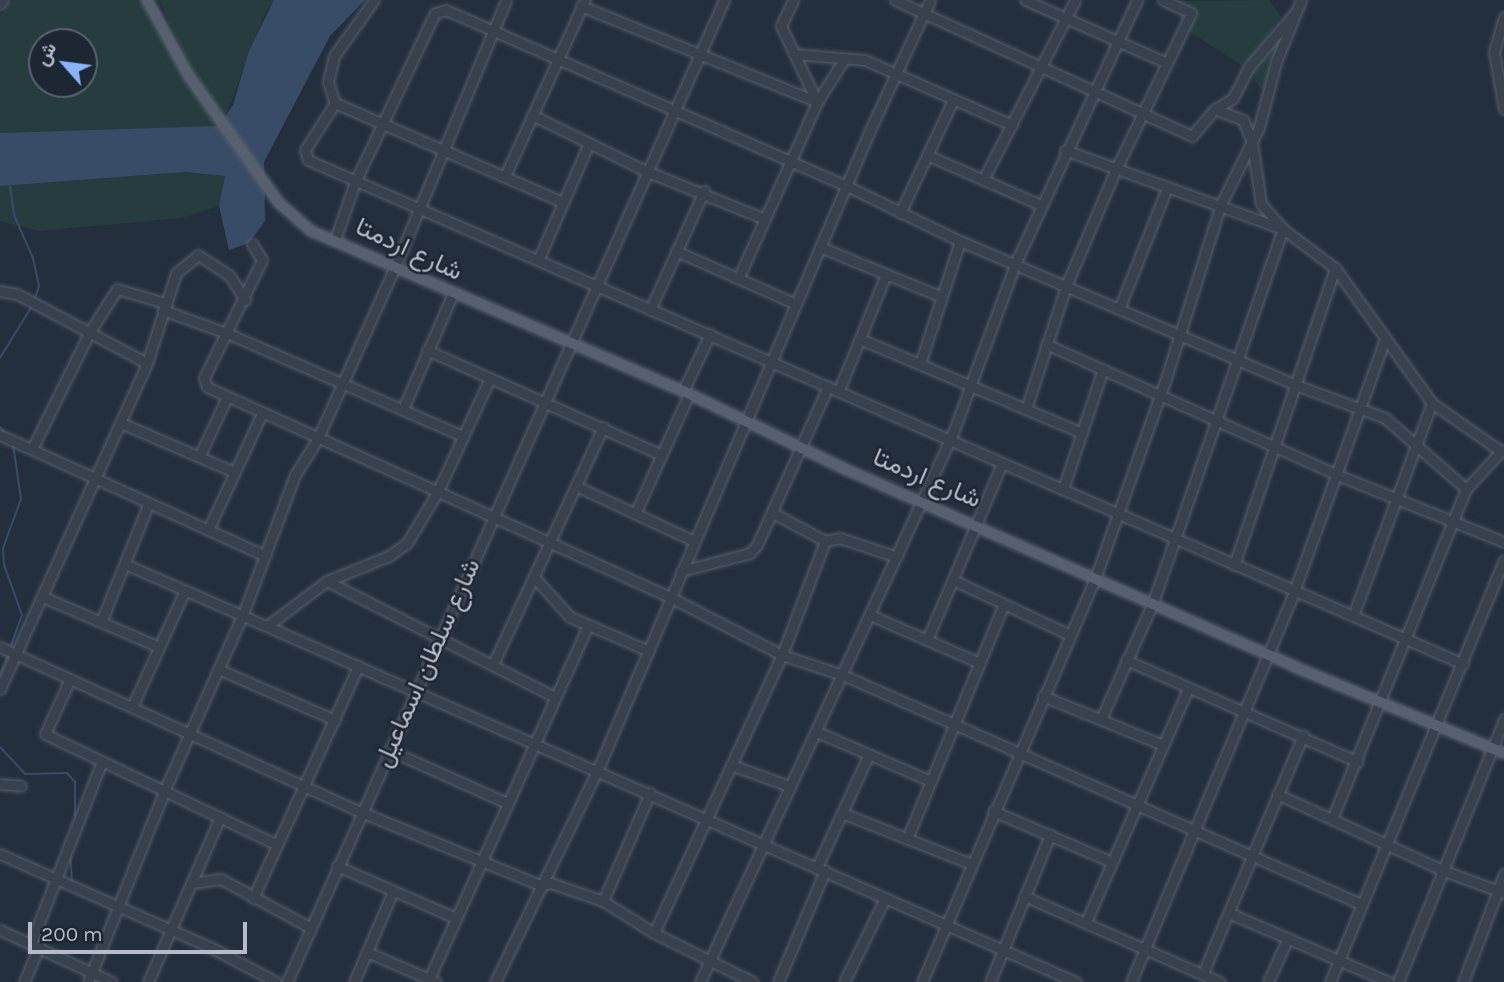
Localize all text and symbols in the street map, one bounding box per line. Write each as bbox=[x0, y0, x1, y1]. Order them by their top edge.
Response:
north arrow bbox=[28, 28, 98, 98]
text: ش bbox=[31, 39, 61, 69]
street label: شارع اردمتا bbox=[351, 211, 467, 287]
street label: شارع اردمتا bbox=[868, 441, 986, 515]
street label: شارع سلطان اسماعيل bbox=[367, 554, 487, 772]
scale bar bbox=[32, 908, 250, 952]
text: 200 m bbox=[41, 922, 103, 946]

